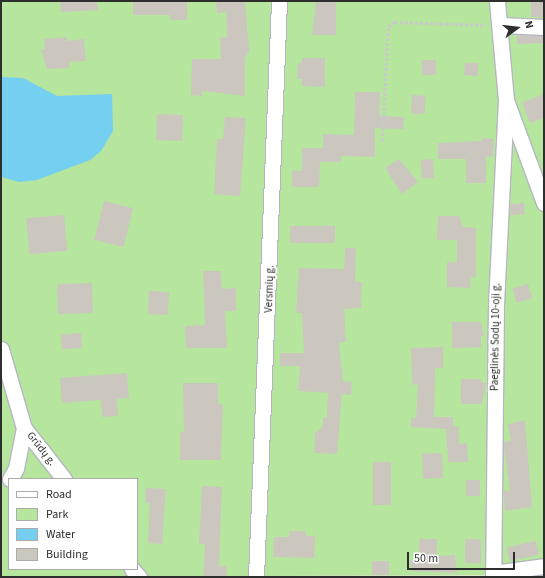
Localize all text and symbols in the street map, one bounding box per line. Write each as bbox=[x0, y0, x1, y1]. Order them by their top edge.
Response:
north arrow bbox=[497, 8, 537, 48]
text: N bbox=[521, 19, 537, 30]
street label: Versmių g. bbox=[263, 265, 277, 313]
street label: Paeglinės Sodų 10-oji g. bbox=[488, 283, 504, 391]
street label: Grūdų g. bbox=[24, 430, 58, 468]
legend bbox=[8, 478, 138, 570]
text: Road bbox=[46, 486, 72, 503]
text: Park bbox=[46, 506, 68, 523]
text: Water bbox=[46, 526, 75, 543]
scale bar bbox=[409, 544, 517, 570]
text: Building bbox=[46, 546, 88, 563]
text: 50 m bbox=[414, 550, 438, 567]

